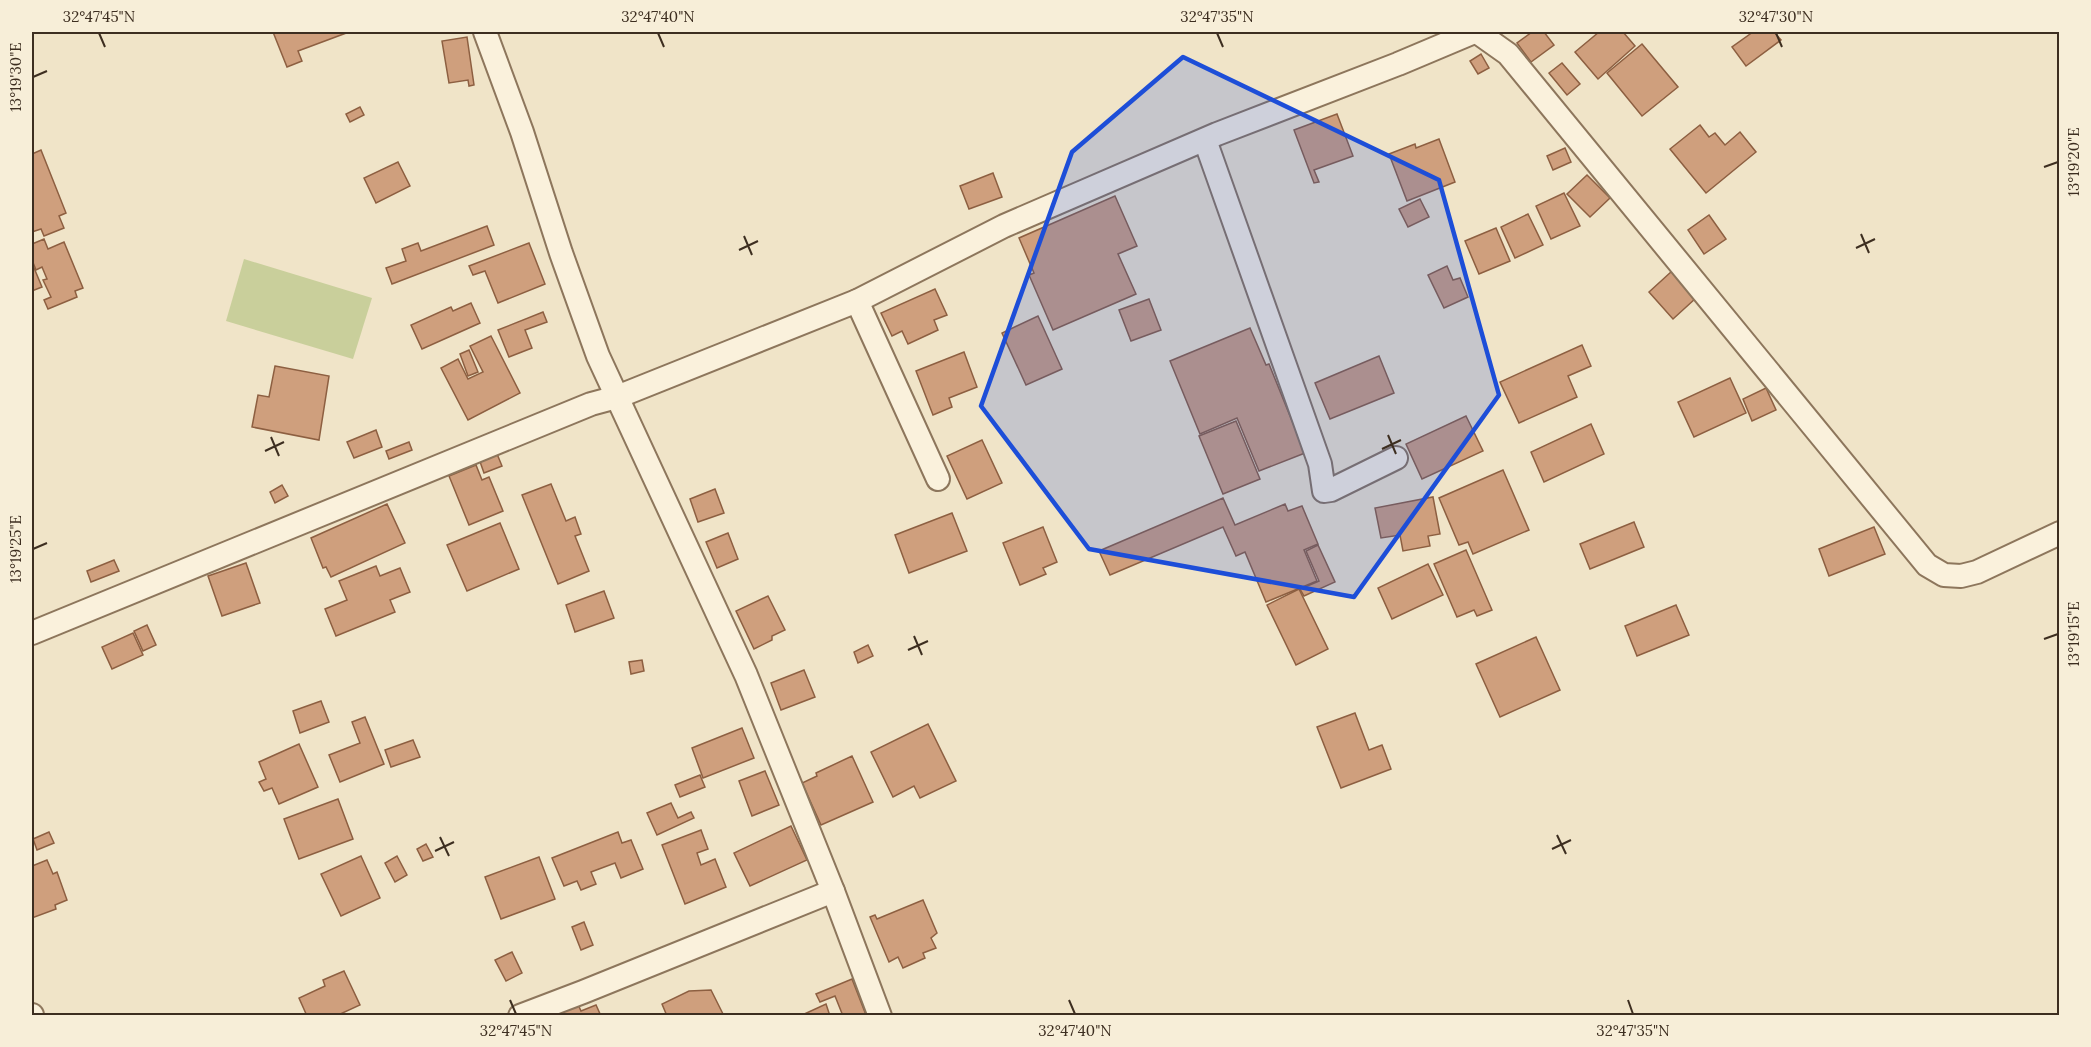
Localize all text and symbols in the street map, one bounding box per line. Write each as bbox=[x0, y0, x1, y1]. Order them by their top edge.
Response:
text: 32°47'45"N bbox=[63, 7, 135, 26]
text: 32°47'40"N bbox=[621, 7, 695, 26]
text: 32°47'35"N bbox=[1180, 7, 1254, 26]
text: 32°47'30"N bbox=[1739, 7, 1813, 26]
text: 13°19'30"E bbox=[6, 42, 25, 112]
text: 13°19'20"E bbox=[2064, 127, 2083, 197]
text: 13°19'25"E bbox=[6, 515, 25, 583]
text: 13°19'15"E bbox=[2064, 601, 2083, 667]
text: 32°47'45"N bbox=[480, 1021, 552, 1040]
text: 32°47'40"N bbox=[1038, 1021, 1112, 1040]
text: 32°47'35"N bbox=[1596, 1021, 1670, 1040]

